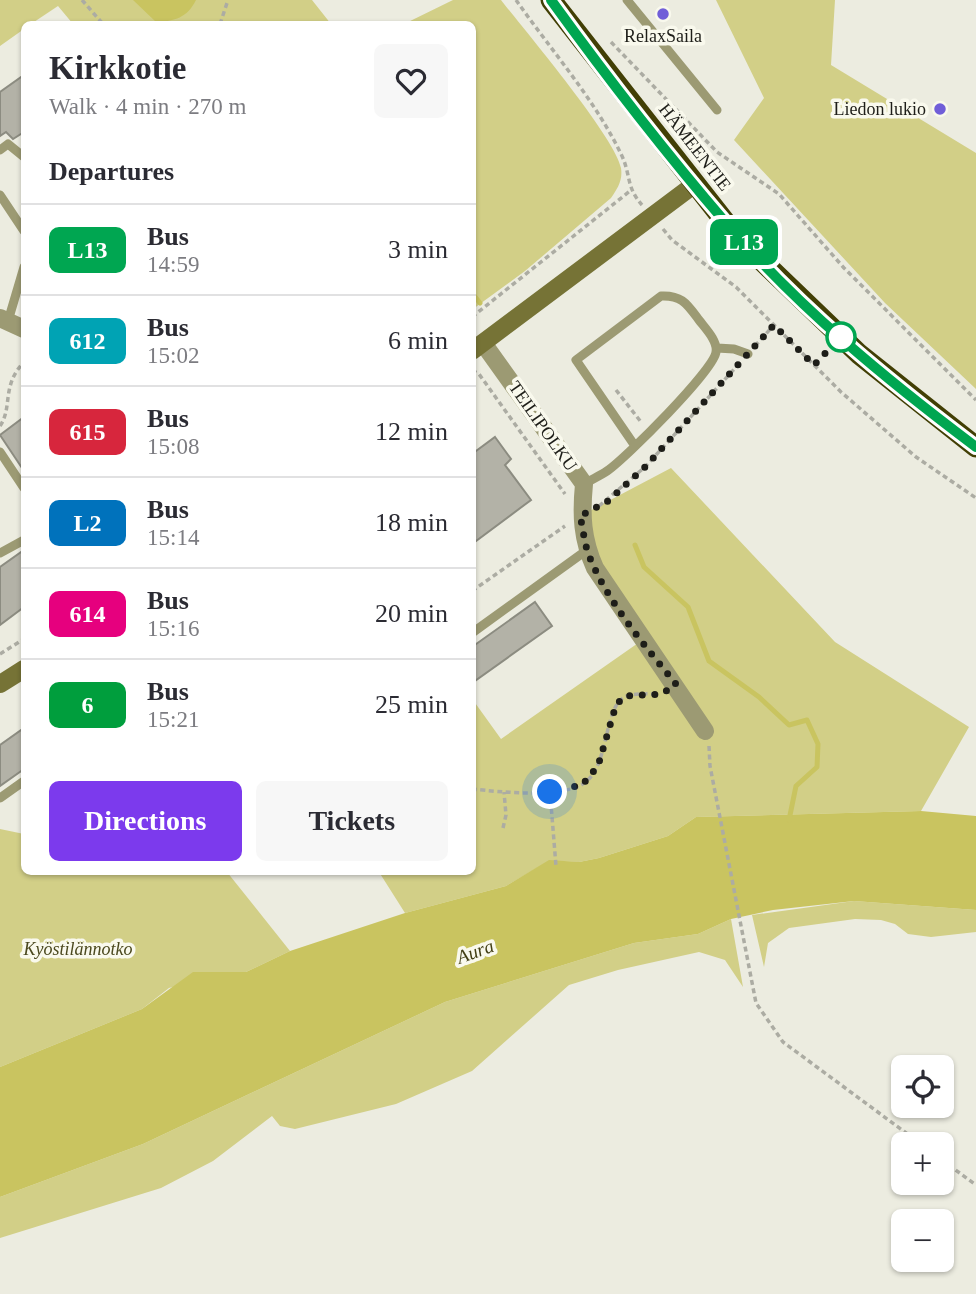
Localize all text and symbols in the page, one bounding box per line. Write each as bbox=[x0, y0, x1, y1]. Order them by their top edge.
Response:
marker: RelaxSaila bbox=[655, 6, 671, 22]
place label: RelaxSaila bbox=[624, 26, 702, 46]
button: heart bbox=[374, 44, 448, 118]
text: Kirkkotie bbox=[49, 50, 187, 86]
text: Walk · 4 min · 270 m bbox=[49, 94, 246, 119]
street label: HÄMEENTIE bbox=[655, 99, 735, 195]
place label: Liedon lukio bbox=[834, 99, 926, 119]
marker: Liedon lukio bbox=[932, 101, 948, 117]
text: Departures bbox=[49, 157, 174, 186]
line badge: L13 bbox=[704, 219, 784, 265]
text: Bus bbox=[147, 222, 189, 251]
text: L13 bbox=[724, 229, 764, 255]
text: 3 min bbox=[388, 235, 448, 264]
text: L13 bbox=[67, 237, 108, 263]
text: 14:59 bbox=[147, 252, 199, 277]
text: Bus bbox=[147, 313, 189, 342]
unlabelled marker bbox=[826, 322, 856, 352]
text: 6 min bbox=[388, 326, 448, 355]
text: 612 bbox=[70, 328, 106, 354]
text: 15:02 bbox=[147, 343, 199, 368]
street label: TEILIPOLKU bbox=[505, 377, 581, 475]
text: Bus bbox=[147, 404, 189, 433]
text: 12 min bbox=[375, 417, 448, 446]
text: 615 bbox=[70, 419, 106, 445]
text: 15:08 bbox=[147, 434, 199, 459]
text: Bus bbox=[147, 495, 189, 524]
text: 18 min bbox=[375, 508, 448, 537]
text: L2 bbox=[73, 510, 102, 536]
text: 15:14 bbox=[147, 525, 199, 550]
text: Bus bbox=[147, 586, 189, 615]
text: 20 min bbox=[375, 599, 448, 628]
text: 614 bbox=[70, 601, 106, 627]
text: 15:16 bbox=[147, 616, 199, 641]
text: Bus bbox=[147, 677, 189, 706]
text: 25 min bbox=[375, 690, 448, 719]
text: 6 bbox=[82, 692, 94, 718]
text: 15:21 bbox=[147, 707, 199, 732]
your location bbox=[532, 774, 567, 809]
button: Directions bbox=[49, 781, 242, 861]
button: Tickets bbox=[256, 781, 448, 861]
water label: Aura bbox=[452, 935, 497, 969]
park label: Kyöstilännotko bbox=[23, 939, 133, 959]
map controls bbox=[891, 1055, 954, 1272]
button: locate bbox=[891, 1055, 954, 1118]
button: + bbox=[891, 1132, 954, 1195]
button: − bbox=[891, 1209, 954, 1272]

